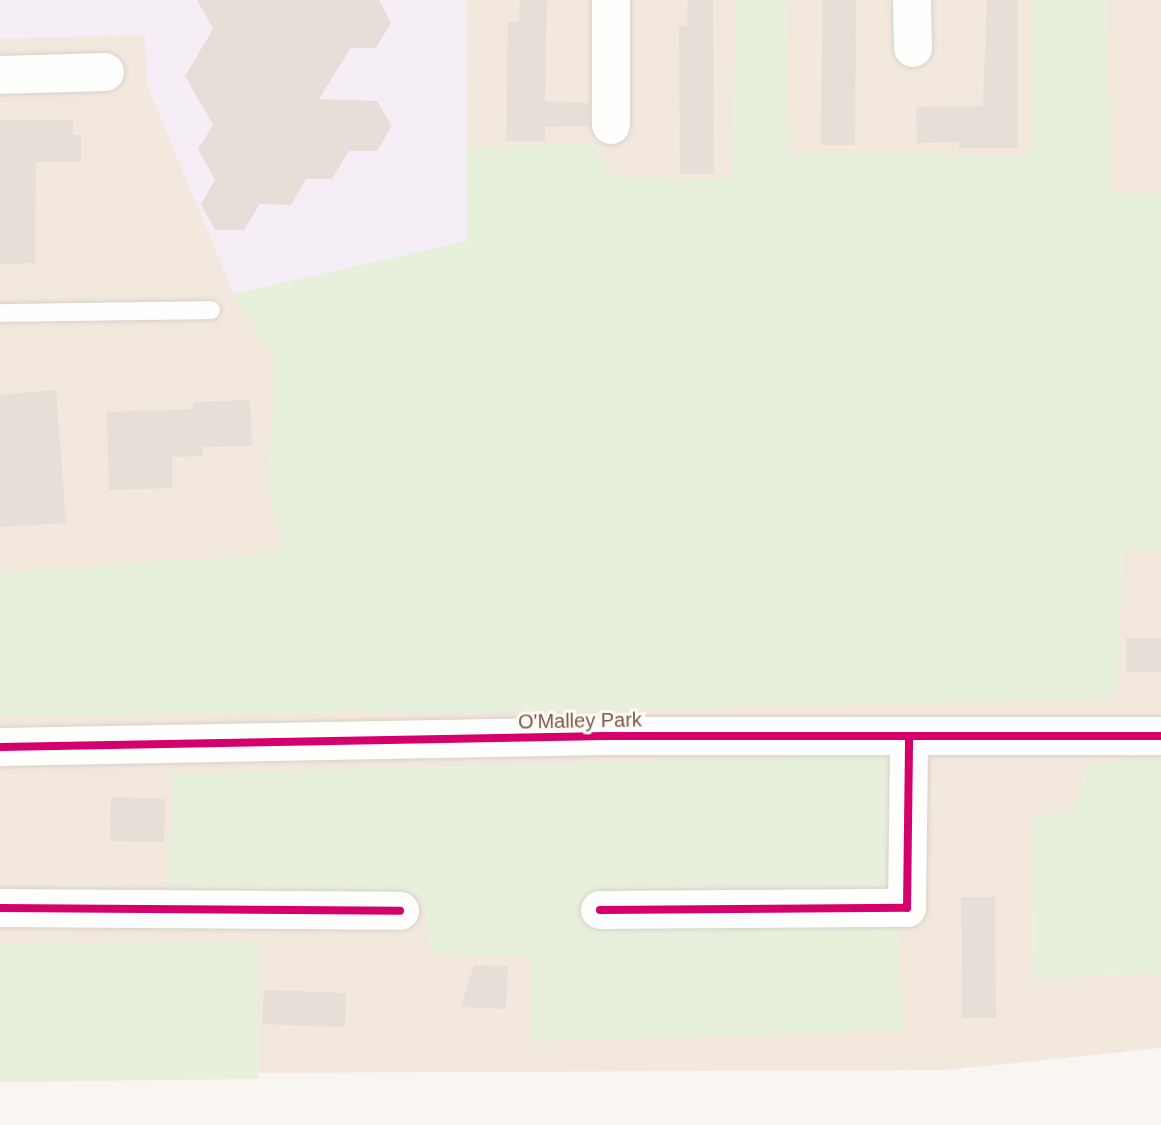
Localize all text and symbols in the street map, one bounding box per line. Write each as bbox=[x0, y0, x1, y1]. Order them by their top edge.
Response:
street label: O'Malley Park bbox=[518, 708, 642, 734]

